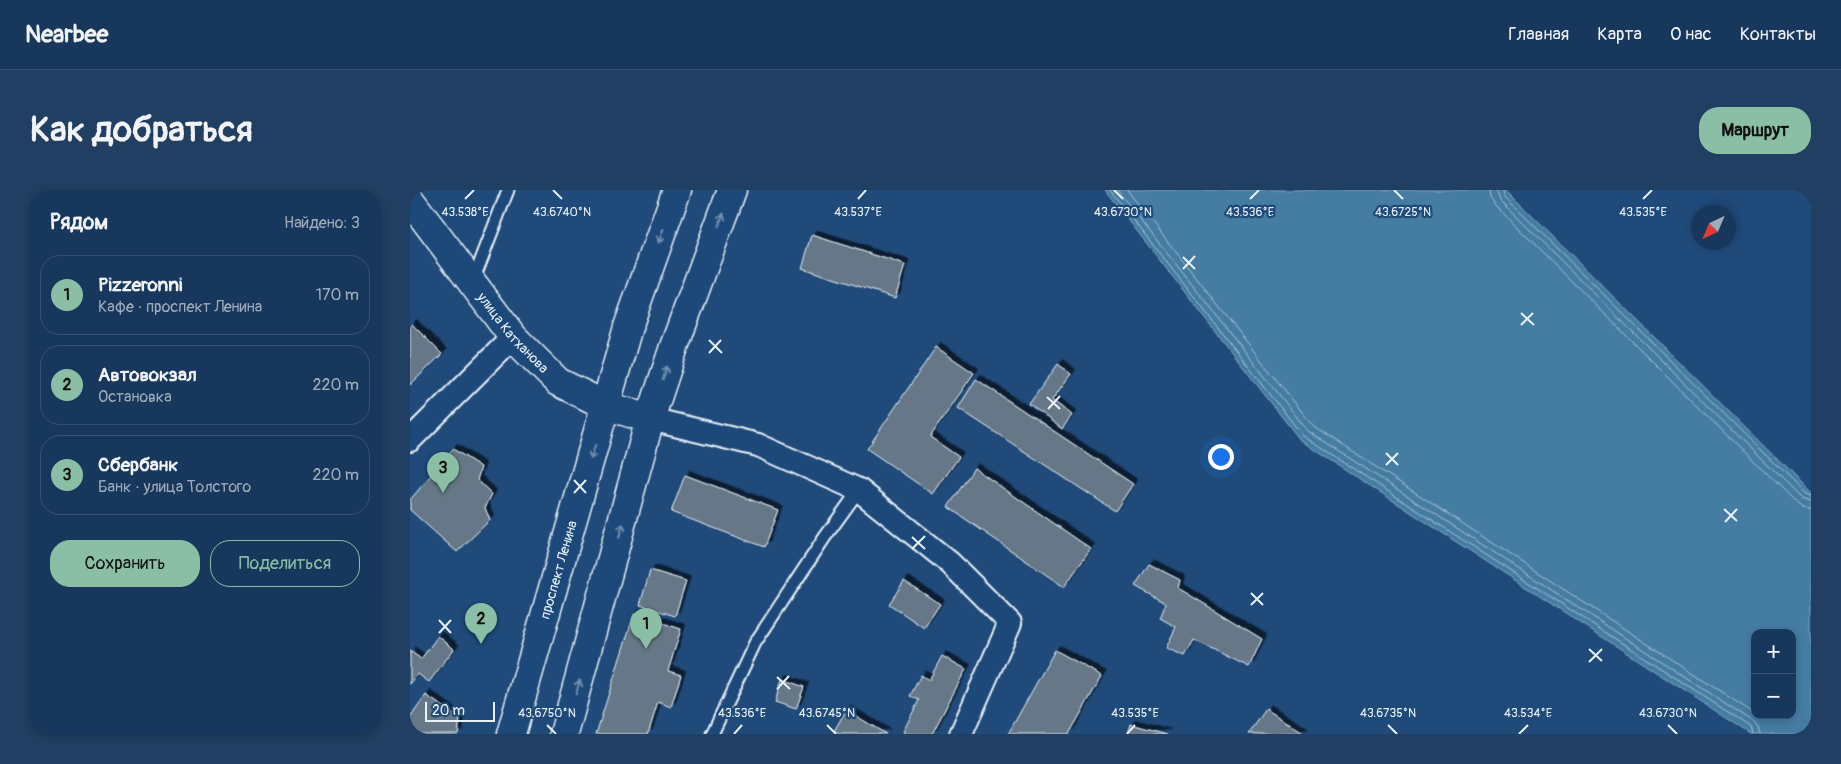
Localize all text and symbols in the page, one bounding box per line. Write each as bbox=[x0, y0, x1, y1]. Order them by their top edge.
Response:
text: Nearbee bbox=[25, 20, 108, 49]
text: Главная bbox=[1508, 23, 1569, 46]
text: Карта bbox=[1597, 23, 1642, 46]
text: О нас bbox=[1670, 23, 1712, 46]
text: Контакты bbox=[1740, 23, 1816, 46]
button: Маршрут bbox=[1699, 107, 1811, 154]
text: Как добраться bbox=[30, 108, 253, 152]
text: 43.538°E bbox=[441, 205, 489, 220]
text: 43.6740°N bbox=[533, 205, 591, 220]
text: 43.537°E bbox=[834, 205, 882, 220]
text: 43.6730°N bbox=[1094, 205, 1152, 220]
text: 43.536°E bbox=[1226, 205, 1274, 220]
text: 43.6725°N bbox=[1375, 205, 1431, 220]
text: 43.535°E bbox=[1619, 205, 1667, 220]
north arrow bbox=[1691, 205, 1736, 250]
text: Рядом bbox=[50, 209, 108, 236]
text: Найдено: 3 bbox=[284, 213, 360, 233]
one-way arrow bbox=[717, 213, 726, 229]
one-way arrow bbox=[656, 228, 665, 243]
text: Pizzeronni bbox=[98, 273, 182, 297]
text: 1 bbox=[64, 285, 70, 305]
text: 170 m bbox=[316, 285, 359, 305]
street label: улица Катханова bbox=[473, 288, 552, 377]
text: Кафе · проспект Ленина bbox=[98, 297, 262, 317]
text: Автовокзал bbox=[98, 363, 197, 387]
one-way arrow bbox=[661, 365, 671, 381]
text: 2 bbox=[63, 375, 71, 395]
text: 220 m bbox=[313, 375, 359, 395]
text: Остановка bbox=[98, 387, 172, 407]
one-way arrow bbox=[587, 444, 597, 460]
your location bbox=[1208, 444, 1234, 470]
pin: 3 bbox=[427, 452, 459, 493]
text: Сбербанк bbox=[98, 453, 178, 477]
text: 3 bbox=[63, 465, 71, 485]
text: 220 m bbox=[313, 465, 359, 485]
text: Банк · улица Толстого bbox=[98, 477, 251, 497]
street label: проспект Ленина bbox=[536, 519, 581, 621]
one-way arrow bbox=[617, 523, 627, 539]
button: Сохранить bbox=[50, 540, 200, 587]
button: Поделиться bbox=[210, 540, 360, 587]
pin: 2 bbox=[465, 603, 497, 644]
pin: 1 bbox=[630, 608, 662, 649]
map controls bbox=[1751, 629, 1796, 719]
button: + bbox=[1751, 629, 1796, 674]
button: − bbox=[1751, 674, 1796, 719]
one-way arrow bbox=[573, 679, 583, 695]
scale bar bbox=[425, 699, 495, 722]
text: 20 m bbox=[432, 702, 465, 719]
text: 43.6750°N bbox=[518, 706, 576, 721]
text: 43.536°E bbox=[718, 706, 766, 721]
text: 43.6745°N bbox=[799, 706, 855, 721]
text: 43.535°E bbox=[1111, 706, 1159, 721]
text: 43.6735°N bbox=[1360, 706, 1416, 721]
text: 43.534°E bbox=[1504, 706, 1552, 721]
text: 43.6730°N bbox=[1639, 706, 1697, 721]

